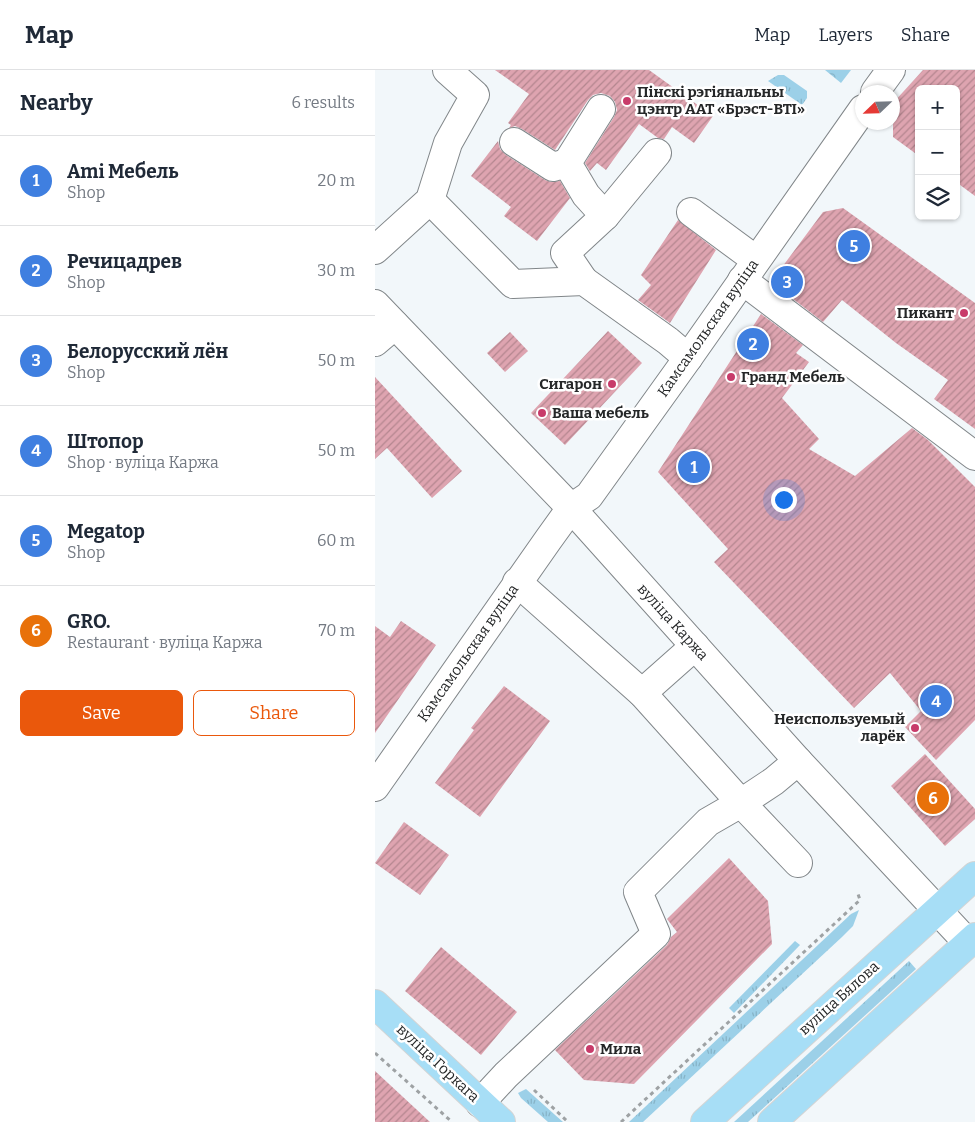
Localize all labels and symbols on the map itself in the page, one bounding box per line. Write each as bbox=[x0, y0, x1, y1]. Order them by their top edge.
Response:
place label: Пінскі рэгіянальны цэнтр ААТ «Брэст-ВТІ» bbox=[637, 83, 805, 118]
north arrow bbox=[855, 85, 900, 130]
marker: Пінскі рэгіянальны цэнтр ААТ «Брэст-ВТІ» bbox=[621, 95, 633, 107]
pin: 5 bbox=[838, 227, 870, 265]
street label: Камсамольская вуліца bbox=[654, 256, 762, 400]
pin: 3 bbox=[771, 263, 803, 301]
place label: Пикант bbox=[897, 304, 955, 322]
marker: Пикант bbox=[958, 307, 970, 319]
pin: 2 bbox=[737, 325, 769, 363]
place label: Гранд Мебель bbox=[741, 368, 845, 386]
marker: Гранд Мебель bbox=[725, 371, 737, 383]
place label: Сигарон bbox=[539, 375, 602, 393]
marker: Сигарон bbox=[606, 378, 618, 390]
place label: Ваша мебель bbox=[552, 404, 649, 422]
marker: Ваша мебель bbox=[536, 407, 548, 419]
pin: 1 bbox=[678, 448, 710, 486]
your location bbox=[771, 487, 797, 513]
street label: вуліца Каржа bbox=[634, 580, 712, 664]
street label: Камсамольская вуліца bbox=[414, 581, 522, 725]
pin: 4 bbox=[920, 682, 952, 720]
place label: Неиспользуемый ларёк bbox=[774, 710, 906, 745]
marker: Неиспользуемый ларёк bbox=[909, 722, 921, 734]
pin: 6 bbox=[917, 779, 949, 817]
street label: вуліца Бялова bbox=[795, 957, 883, 1039]
street label: вуліца Горкага bbox=[393, 1020, 483, 1106]
place label: Мила bbox=[600, 1040, 642, 1058]
marker: Мила bbox=[584, 1043, 596, 1055]

